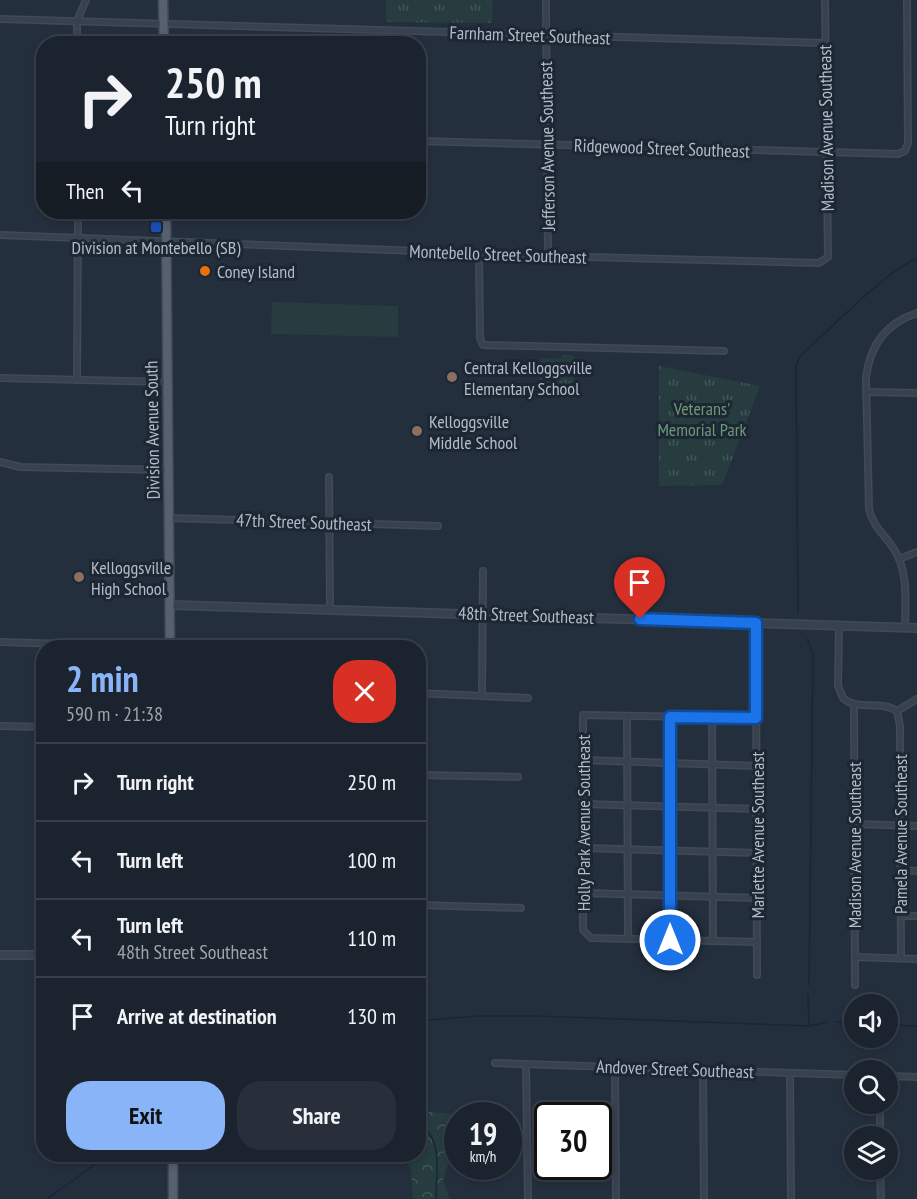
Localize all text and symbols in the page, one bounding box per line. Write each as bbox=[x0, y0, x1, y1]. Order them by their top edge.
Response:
street label: Farnham Street Southeast bbox=[449, 21, 611, 49]
street label: Madison Avenue Southeast bbox=[813, 44, 839, 212]
text: 250 m bbox=[165, 55, 262, 110]
icon: right bbox=[66, 60, 144, 138]
street label: Jefferson Avenue Southeast bbox=[534, 61, 560, 232]
text: Turn right bbox=[165, 108, 256, 142]
street label: Ridgewood Street Southeast bbox=[574, 133, 750, 163]
icon: left bbox=[116, 174, 149, 207]
text: Then bbox=[66, 177, 104, 205]
marker: Division at Montebello (SB) bbox=[149, 220, 163, 234]
place label: Division at Montebello (SB) bbox=[72, 236, 241, 259]
street label: Montebello Street Southeast bbox=[409, 239, 587, 269]
place label: Coney Island bbox=[217, 260, 295, 283]
marker: Coney Island bbox=[198, 264, 212, 278]
place label: Central Kelloggsville Elementary School bbox=[464, 356, 592, 400]
street label: Division Avenue South bbox=[139, 360, 165, 500]
marker: Central Kelloggsville Elementary School bbox=[445, 370, 459, 384]
park label: Veterans' Memorial Park bbox=[657, 397, 747, 441]
place label: Kelloggsville Middle School bbox=[429, 410, 518, 454]
marker: Kelloggsville Middle School bbox=[410, 424, 424, 438]
street label: 47th Street Southeast bbox=[236, 508, 372, 536]
place label: Kelloggsville High School bbox=[91, 556, 171, 600]
pin bbox=[614, 557, 665, 619]
icon: arrive bbox=[623, 566, 656, 599]
marker: Kelloggsville High School bbox=[72, 570, 86, 584]
street label: 48th Street Southeast bbox=[458, 601, 594, 629]
text: 2 min bbox=[66, 655, 139, 702]
button: close bbox=[333, 660, 396, 723]
text: 590 m · 21:38 bbox=[66, 701, 163, 727]
street label: Holly Park Avenue Southeast bbox=[572, 735, 595, 911]
street label: Marlette Avenue Southeast bbox=[746, 751, 769, 918]
street label: Pamela Avenue Southeast bbox=[889, 754, 912, 914]
street label: Madison Avenue Southeast bbox=[843, 762, 866, 928]
icon: right bbox=[66, 766, 99, 799]
text: Turn right bbox=[117, 768, 194, 796]
text: 250 m bbox=[347, 768, 396, 796]
icon: left bbox=[66, 844, 99, 877]
text: Turn left bbox=[117, 846, 183, 874]
text: 100 m bbox=[347, 846, 396, 874]
position arrow bbox=[638, 908, 702, 972]
text: Turn left bbox=[117, 911, 183, 939]
icon: left bbox=[66, 922, 99, 955]
text: 110 m bbox=[347, 924, 396, 952]
text: 48th Street Southeast bbox=[117, 939, 268, 965]
map controls bbox=[844, 994, 898, 1180]
button: sound bbox=[844, 994, 898, 1048]
icon: arrive bbox=[66, 1000, 99, 1033]
text: Arrive at destination bbox=[117, 1002, 277, 1030]
text: 130 m bbox=[347, 1002, 396, 1030]
street label: Andover Street Southeast bbox=[596, 1055, 754, 1083]
button: search bbox=[844, 1060, 898, 1114]
button: Exit bbox=[66, 1081, 225, 1150]
button: Share bbox=[237, 1081, 396, 1150]
speed limit sign: 30 bbox=[534, 1102, 612, 1180]
text: 19 bbox=[469, 1114, 497, 1153]
button: layers bbox=[844, 1126, 898, 1180]
text: km/h bbox=[470, 1147, 496, 1166]

